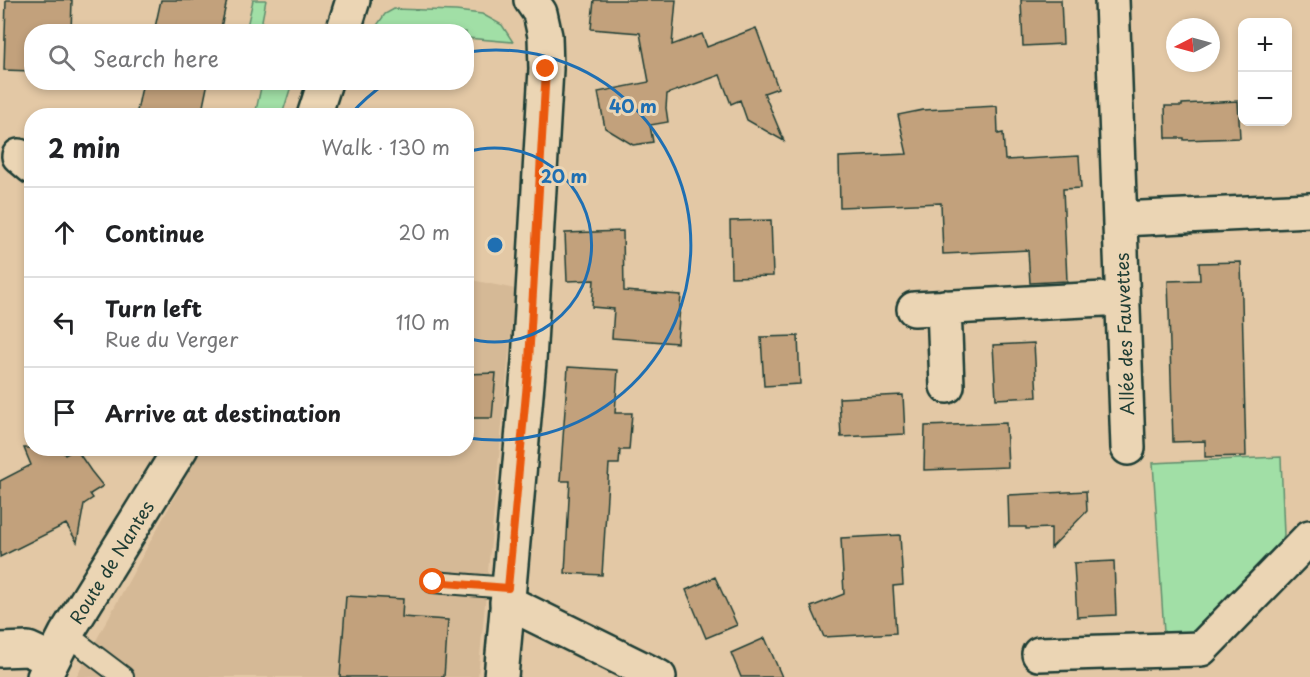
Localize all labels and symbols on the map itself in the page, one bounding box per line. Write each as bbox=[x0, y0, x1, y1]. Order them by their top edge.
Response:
north arrow bbox=[1166, 18, 1220, 72]
route end bbox=[532, 55, 558, 81]
text: 40 m bbox=[609, 92, 657, 119]
text: 20 m bbox=[541, 162, 587, 189]
centre of rings bbox=[485, 235, 505, 255]
street label: Allée des Fauvettes bbox=[1108, 252, 1140, 416]
street label: Route de Nantes bbox=[62, 495, 160, 629]
route start bbox=[419, 568, 445, 594]

